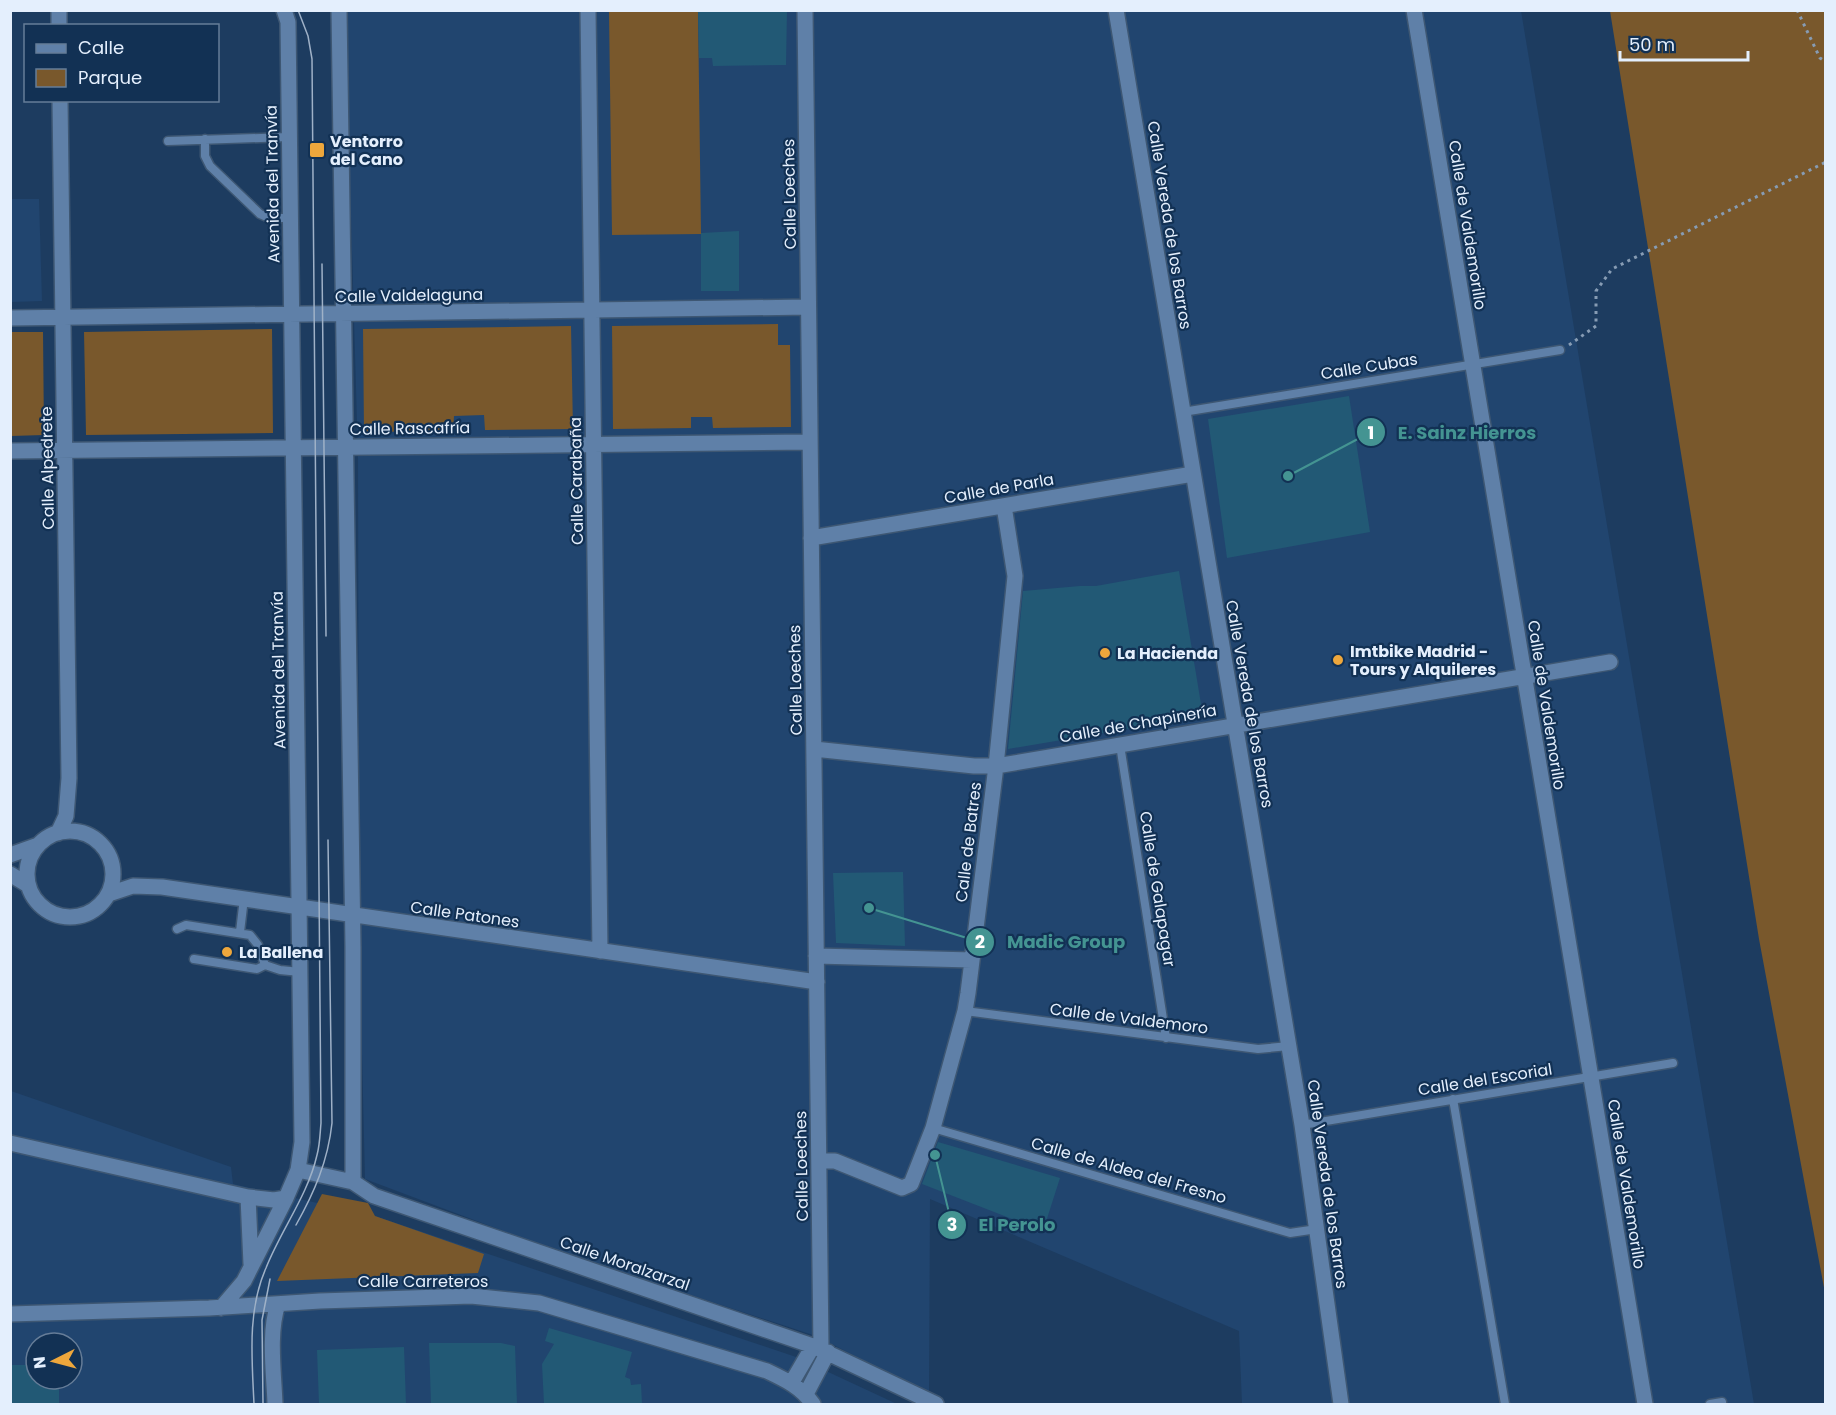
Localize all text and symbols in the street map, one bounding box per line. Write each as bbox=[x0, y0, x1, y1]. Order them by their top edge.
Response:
legend bbox=[24, 24, 219, 102]
scale bar bbox=[1620, 24, 1748, 62]
text: 50 m bbox=[1629, 32, 1675, 57]
text: Calle bbox=[78, 35, 124, 60]
text: Parque bbox=[78, 65, 142, 90]
street label: Avenida del Tranvía bbox=[260, 105, 285, 263]
street label: Calle Vereda de los Barros bbox=[1142, 119, 1197, 331]
place label: Ventorro del Cano bbox=[330, 130, 403, 171]
street label: Calle Loeches bbox=[777, 139, 802, 249]
street label: Calle de Valdemorillo bbox=[1443, 139, 1492, 311]
marker: Ventorro del Cano bbox=[308, 141, 326, 159]
street label: Calle Valdelaguna bbox=[335, 283, 483, 308]
street label: Calle Cubas bbox=[1319, 347, 1419, 386]
street label: Calle Alpedrete bbox=[35, 406, 60, 530]
callout: E. Sainz Hierros bbox=[1356, 414, 1549, 450]
street label: Calle Rascafría bbox=[349, 416, 471, 441]
street label: Calle Carabaña bbox=[564, 417, 589, 545]
text: 1 bbox=[1368, 420, 1374, 445]
text: E. Sainz Hierros bbox=[1398, 420, 1536, 445]
street label: Calle de Parla bbox=[942, 468, 1056, 509]
street label: Avenida del Tranvía bbox=[266, 591, 291, 749]
street label: Calle Vereda de los Barros bbox=[1220, 598, 1279, 810]
street label: Calle de Valdemorillo bbox=[1522, 619, 1571, 791]
street label: Calle Loeches bbox=[783, 625, 808, 735]
place label: Imtbike Madrid - Tours y Alquileres bbox=[1350, 640, 1496, 681]
place label: La Hacienda bbox=[1117, 642, 1218, 665]
marker: La Hacienda bbox=[1098, 646, 1112, 660]
marker: Imtbike Madrid - Tours y Alquileres bbox=[1331, 653, 1345, 667]
street label: Calle de Chapinería bbox=[1058, 698, 1219, 749]
street label: Calle de Batres bbox=[950, 781, 987, 903]
street label: Calle de Galapagar bbox=[1134, 809, 1181, 969]
street label: Calle Patones bbox=[409, 895, 521, 934]
callout: Madic Group bbox=[965, 924, 1137, 960]
text: 2 bbox=[975, 929, 985, 954]
text: Madic Group bbox=[1007, 929, 1125, 954]
place label: La Ballena bbox=[239, 941, 323, 964]
marker: La Ballena bbox=[220, 945, 234, 959]
street label: Calle de Valdemoro bbox=[1048, 997, 1209, 1040]
street label: Calle del Escorial bbox=[1416, 1058, 1554, 1101]
street label: Calle Vereda de los Barros bbox=[1301, 1078, 1354, 1290]
street label: Calle de Valdemorillo bbox=[1602, 1098, 1651, 1270]
street label: Calle Loeches bbox=[789, 1111, 814, 1221]
street label: Calle de Aldea del Fresno bbox=[1028, 1132, 1229, 1209]
callout: El Perolo bbox=[937, 1207, 1068, 1243]
text: 3 bbox=[947, 1212, 957, 1237]
text: El Perolo bbox=[978, 1212, 1056, 1237]
street label: Calle Moralzarzal bbox=[557, 1230, 693, 1296]
street label: Calle Carreteros bbox=[358, 1270, 488, 1293]
north arrow bbox=[24, 1331, 84, 1391]
text: N bbox=[28, 1355, 52, 1370]

